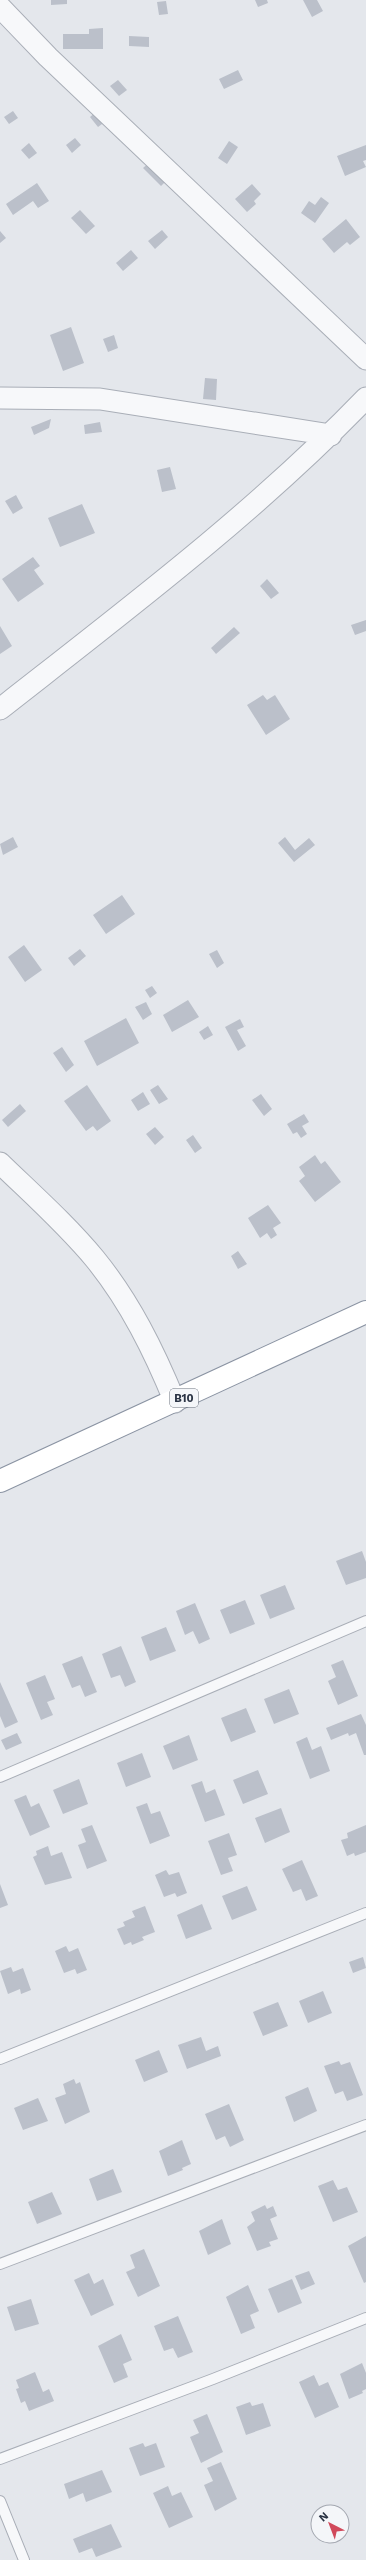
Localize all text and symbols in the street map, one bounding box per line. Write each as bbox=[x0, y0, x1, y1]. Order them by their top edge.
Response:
road number: B10 bbox=[170, 1389, 198, 1407]
north arrow bbox=[310, 2504, 350, 2544]
text: N bbox=[316, 2509, 331, 2524]

